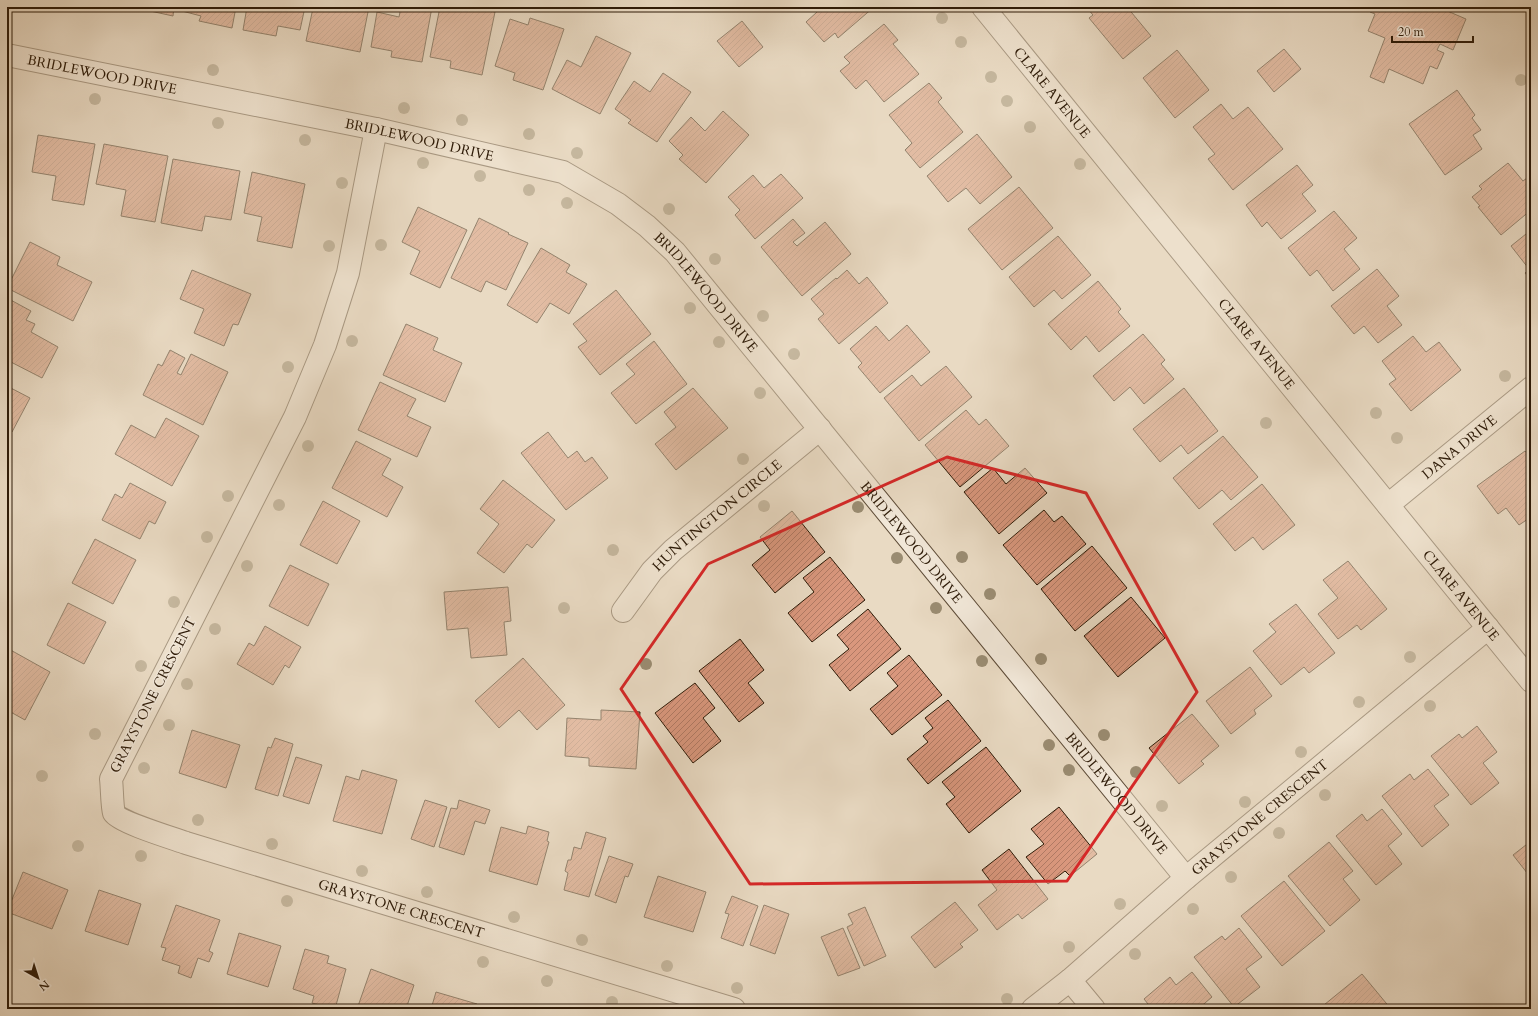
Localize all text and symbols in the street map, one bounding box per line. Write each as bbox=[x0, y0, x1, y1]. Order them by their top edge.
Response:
scale bar bbox=[1392, 18, 1473, 44]
text: 20 m bbox=[1398, 24, 1425, 40]
street label: CLARE AVENUE bbox=[1010, 43, 1095, 142]
street label: BRIDLEWOOD DRIVE bbox=[26, 50, 179, 98]
street label: BRIDLEWOOD DRIVE bbox=[343, 114, 496, 165]
street label: BRIDLEWOOD DRIVE bbox=[650, 228, 763, 356]
street label: CLARE AVENUE bbox=[1214, 294, 1300, 394]
street label: DANA DRIVE bbox=[1418, 410, 1501, 483]
street label: HUNTINGTON CIRCLE bbox=[648, 455, 786, 575]
street label: BRIDLEWOOD DRIVE bbox=[856, 477, 968, 607]
street label: CLARE AVENUE bbox=[1418, 546, 1504, 645]
street label: GRAYSTONE CRESCENT bbox=[105, 614, 201, 776]
street label: BRIDLEWOOD DRIVE bbox=[1061, 728, 1172, 858]
street label: GRAYSTONE CRESCENT bbox=[1187, 755, 1332, 879]
street label: GRAYSTONE CRESCENT bbox=[316, 874, 487, 942]
north arrow bbox=[18, 958, 58, 998]
text: N bbox=[35, 977, 52, 995]

